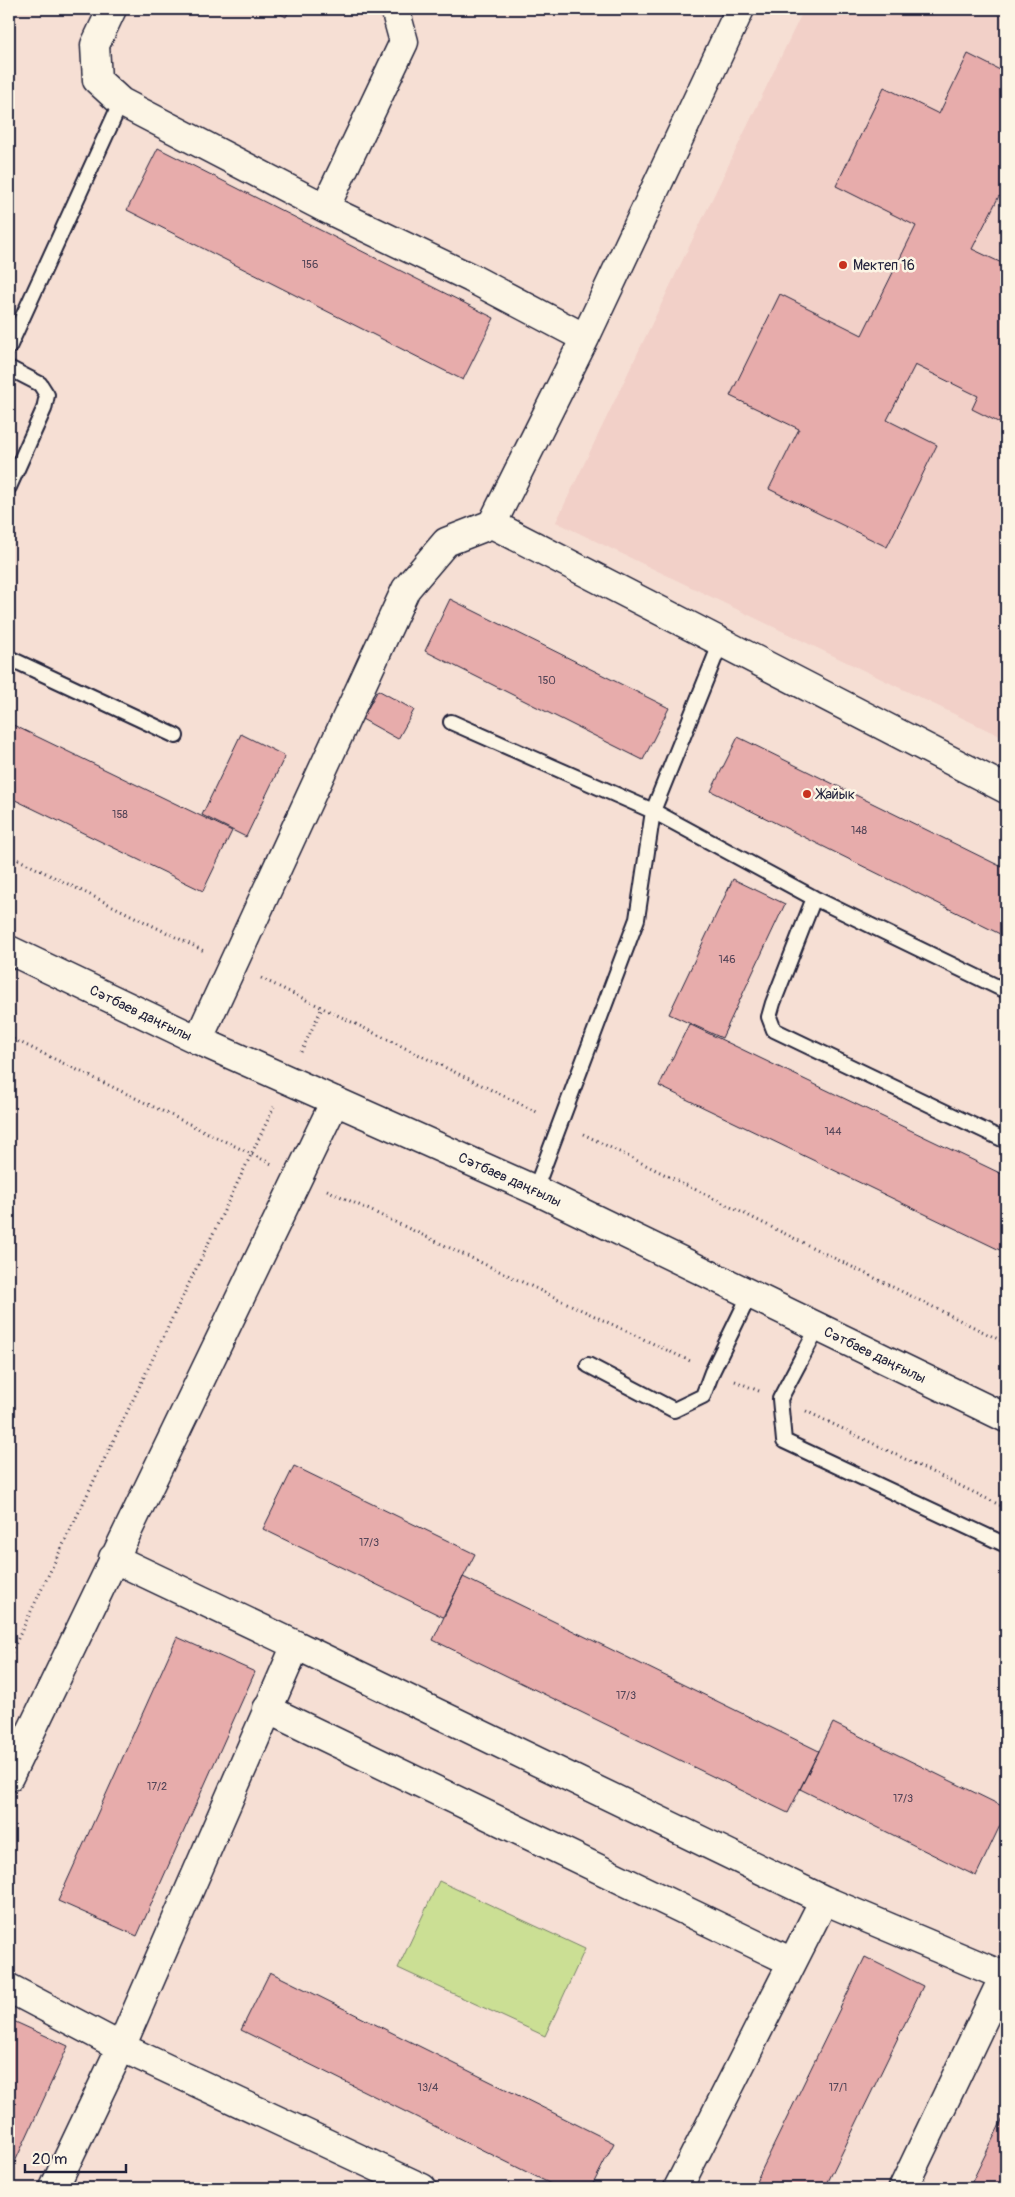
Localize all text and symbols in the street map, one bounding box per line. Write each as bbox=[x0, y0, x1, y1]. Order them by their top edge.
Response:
place label: Мектеп 16 bbox=[853, 257, 915, 274]
house number: 156 bbox=[302, 258, 318, 271]
marker: Мектеп 16 bbox=[837, 259, 849, 271]
house number: 150 bbox=[538, 674, 556, 687]
place label: Жайык bbox=[815, 786, 855, 803]
marker: Жайык bbox=[801, 788, 813, 800]
house number: 158 bbox=[112, 808, 128, 821]
house number: 148 bbox=[851, 824, 868, 837]
house number: 146 bbox=[718, 953, 736, 966]
street label: Сәтбаев даңғылы bbox=[87, 981, 195, 1044]
house number: 144 bbox=[824, 1125, 842, 1138]
street label: Сәтбаев даңғылы bbox=[456, 1149, 564, 1210]
street label: Сәтбаев даңғылы bbox=[821, 1323, 929, 1387]
house number: 17/3 bbox=[359, 1536, 379, 1549]
house number: 17/3 bbox=[616, 1689, 636, 1702]
house number: 17/2 bbox=[147, 1780, 167, 1793]
house number: 17/3 bbox=[893, 1792, 913, 1805]
house number: 13/4 bbox=[418, 2081, 439, 2094]
house number: 17/1 bbox=[829, 2081, 847, 2094]
scale bar bbox=[25, 2142, 126, 2174]
text: 20 m bbox=[32, 2150, 67, 2169]

